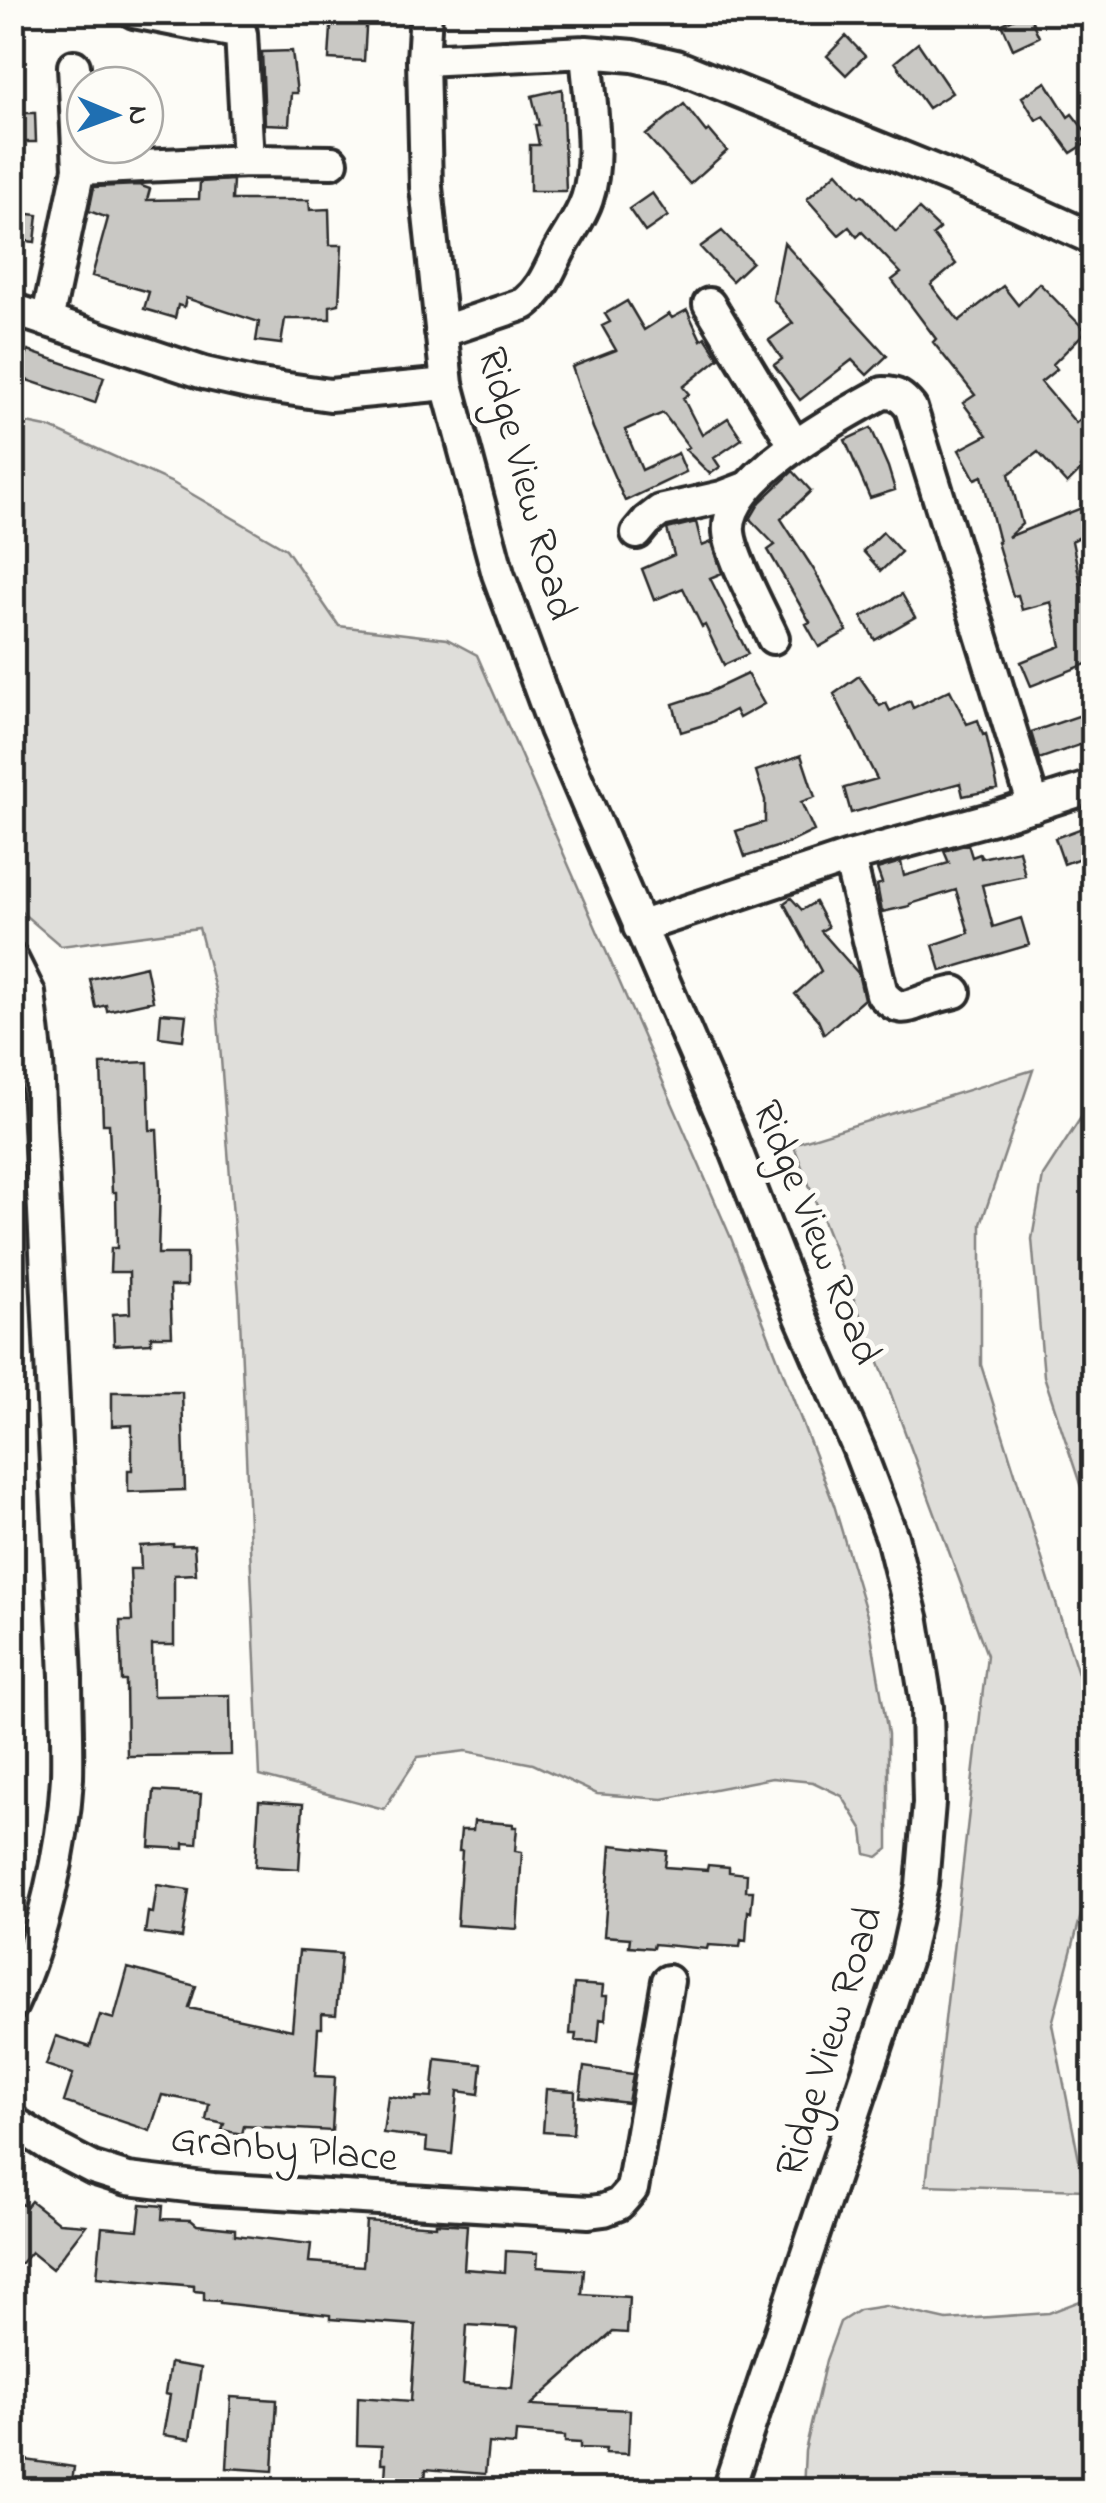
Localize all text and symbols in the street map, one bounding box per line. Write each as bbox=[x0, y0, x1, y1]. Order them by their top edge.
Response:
north arrow bbox=[65, 65, 165, 165]
text: N bbox=[116, 106, 157, 125]
street label: Ridge View Road bbox=[459, 341, 591, 627]
street label: Ridge View Road bbox=[734, 1092, 896, 1374]
street label: Ridge View Road bbox=[761, 1899, 901, 2185]
street label: Granby Place bbox=[168, 2110, 400, 2190]

